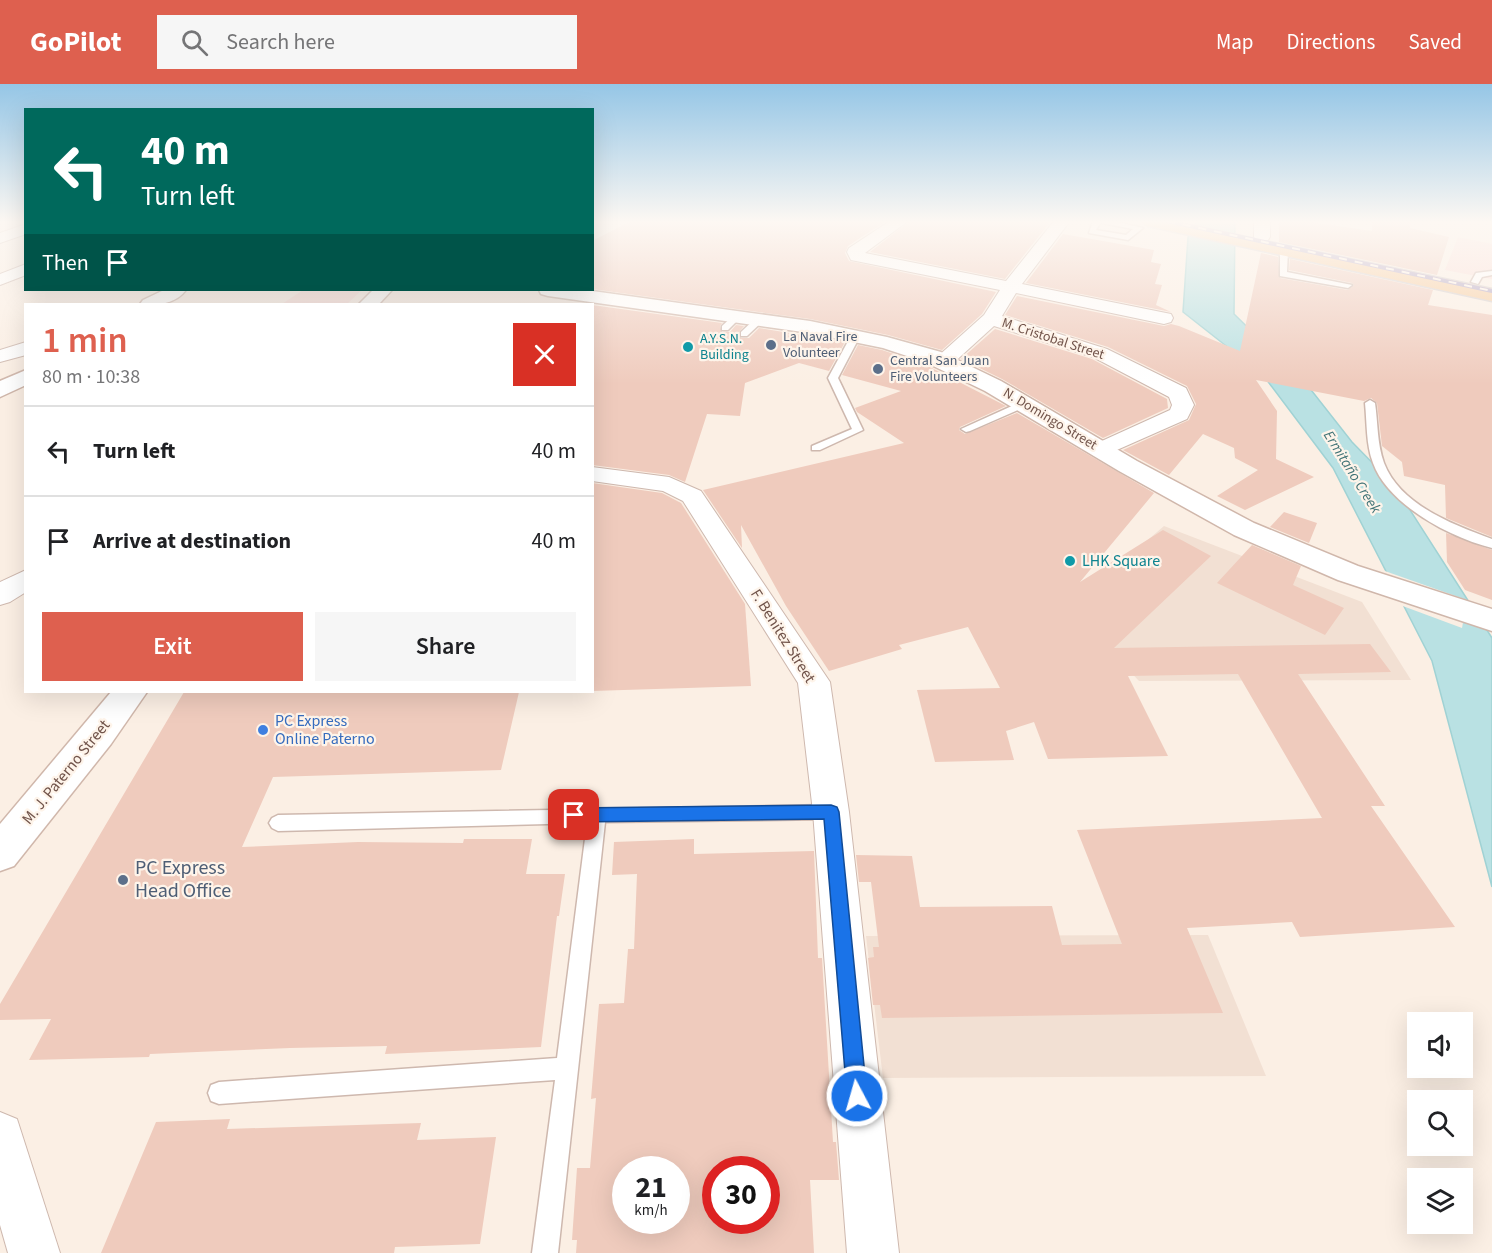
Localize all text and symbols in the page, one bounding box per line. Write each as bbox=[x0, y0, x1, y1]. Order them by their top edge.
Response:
search box bbox=[157, 15, 577, 69]
text: GoPilot bbox=[30, 22, 121, 62]
icon: search bbox=[178, 26, 211, 59]
text: Search here bbox=[226, 26, 335, 58]
text: Map bbox=[1216, 27, 1254, 57]
text: Directions bbox=[1287, 27, 1375, 57]
text: Saved bbox=[1408, 27, 1462, 57]
text: 40 m bbox=[141, 121, 230, 181]
icon: left bbox=[42, 132, 120, 210]
text: Turn left bbox=[141, 177, 235, 216]
icon: arrive bbox=[101, 246, 134, 279]
text: Then bbox=[42, 247, 89, 279]
street label: M. Cristobal Street bbox=[999, 313, 1107, 365]
text: 1 min bbox=[42, 315, 128, 366]
button: close bbox=[513, 323, 576, 386]
place label: La Naval Fire Volunteer bbox=[783, 327, 858, 363]
place label: A.Y.S.N. Building bbox=[700, 329, 749, 365]
marker: La Naval Fire Volunteer bbox=[764, 338, 778, 352]
marker: A.Y.S.N. Building bbox=[681, 340, 695, 354]
place label: Central San Juan Fire Volunteers bbox=[890, 351, 989, 387]
marker: Central San Juan Fire Volunteers bbox=[871, 362, 885, 376]
text: 80 m · 10:38 bbox=[42, 363, 140, 391]
street label: N. Domingo Street bbox=[999, 383, 1101, 455]
water label: Ermitaño Creek bbox=[1318, 426, 1386, 518]
icon: left bbox=[42, 435, 75, 468]
text: Turn left bbox=[93, 435, 175, 467]
text: 40 m bbox=[531, 435, 576, 467]
icon: arrive bbox=[42, 525, 75, 558]
text: Arrive at destination bbox=[93, 525, 291, 557]
text: 40 m bbox=[531, 525, 576, 557]
place label: LHK Square bbox=[1082, 550, 1160, 572]
marker: LHK Square bbox=[1063, 554, 1077, 568]
street label: F. Benitez Street bbox=[745, 585, 821, 688]
button: Exit bbox=[42, 612, 303, 681]
button: Share bbox=[315, 612, 576, 681]
place label: PC Express Online Paterno bbox=[275, 710, 375, 750]
street label: M. J. Paterno Street bbox=[17, 715, 115, 829]
marker: PC Express Online Paterno bbox=[256, 723, 270, 737]
pin bbox=[548, 789, 599, 840]
icon: arrive bbox=[557, 798, 590, 831]
place label: PC Express Head Office bbox=[135, 854, 231, 905]
marker: PC Express Head Office bbox=[116, 873, 130, 887]
map controls bbox=[1407, 1012, 1473, 1234]
button: sound bbox=[1407, 1012, 1473, 1078]
position arrow bbox=[825, 1064, 889, 1128]
button: search bbox=[1407, 1090, 1473, 1156]
speed limit sign: 30 bbox=[702, 1156, 780, 1234]
text: 21 bbox=[635, 1166, 667, 1209]
button: layers bbox=[1407, 1168, 1473, 1234]
text: km/h bbox=[634, 1200, 668, 1221]

